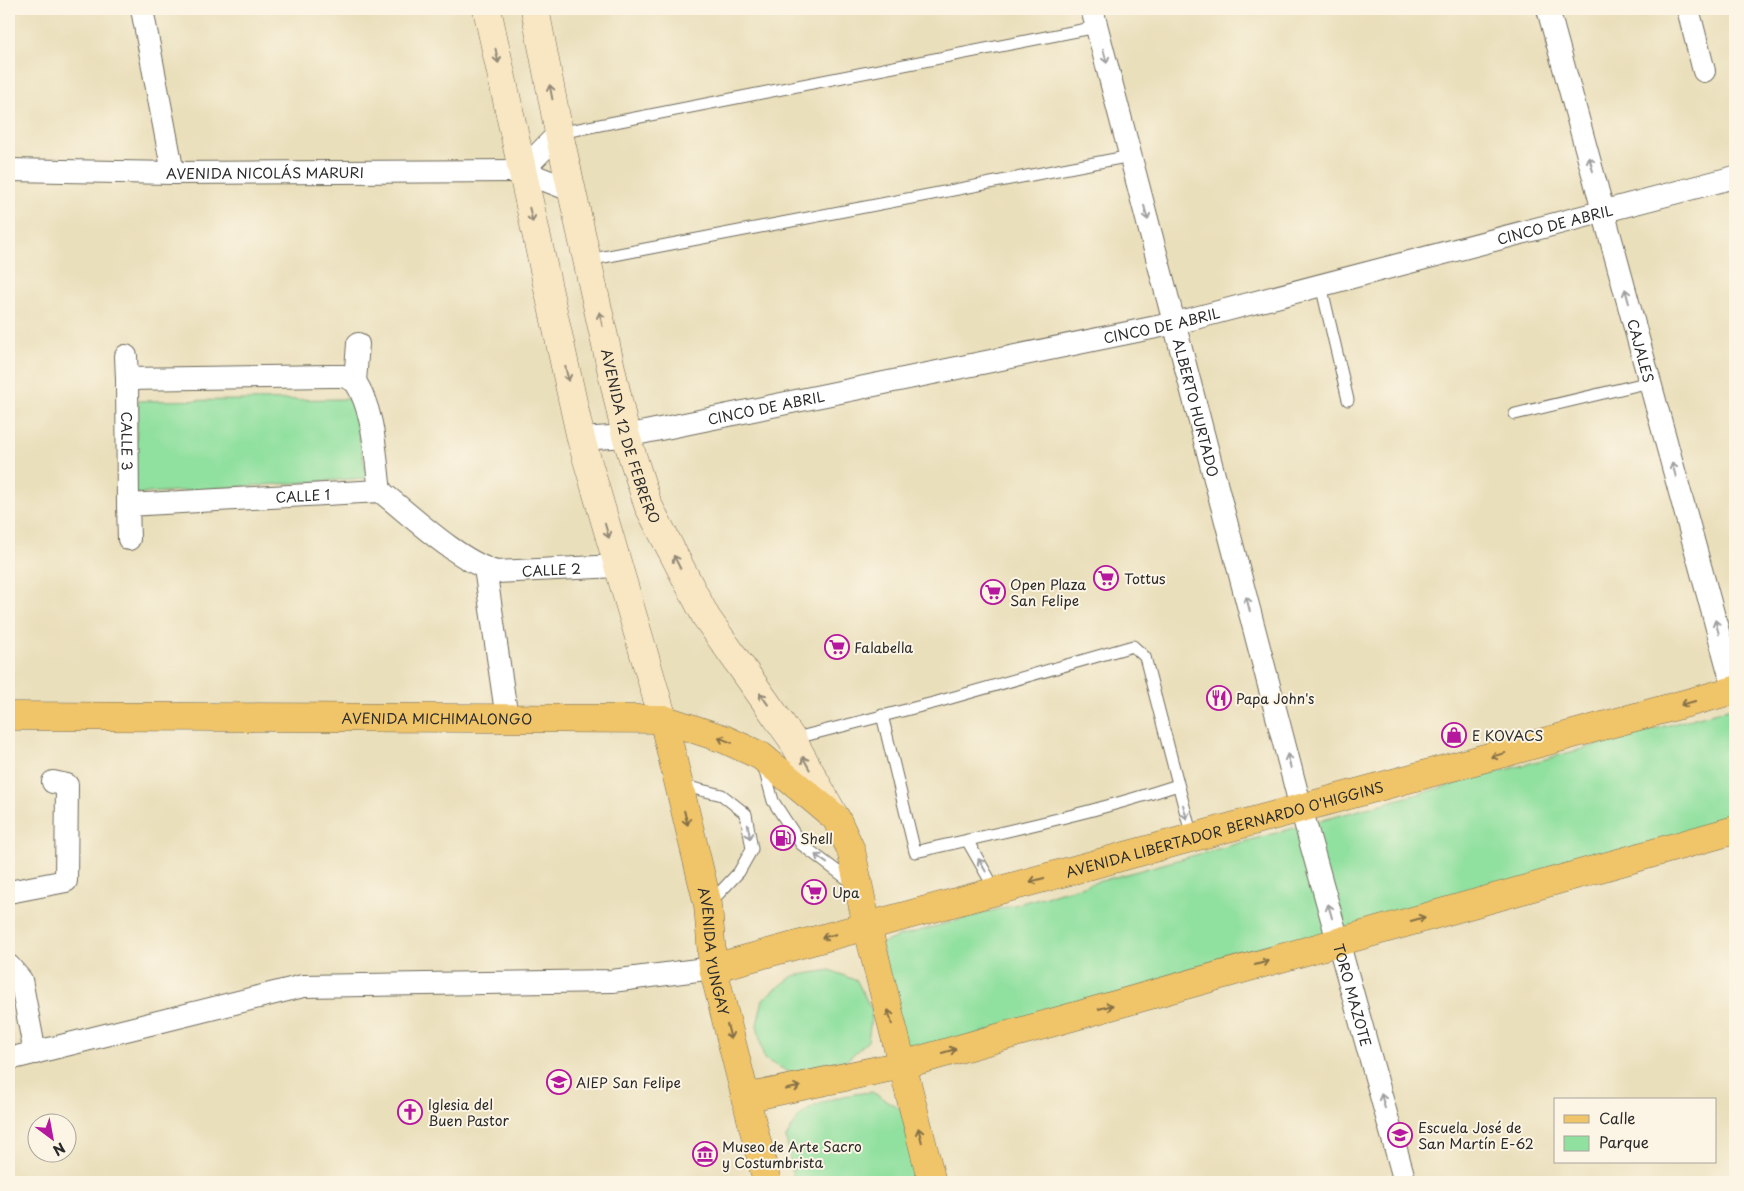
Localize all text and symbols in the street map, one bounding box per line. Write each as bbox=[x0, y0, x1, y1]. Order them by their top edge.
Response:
one-way arrow bbox=[1100, 47, 1110, 63]
one-way arrow bbox=[493, 48, 502, 64]
one-way arrow bbox=[546, 85, 556, 101]
one-way arrow bbox=[1585, 156, 1595, 172]
street label: AVENIDA NICOLÁS MARURI bbox=[166, 161, 364, 184]
street label: CINCO DE ABRIL bbox=[1495, 199, 1615, 249]
one-way arrow bbox=[1142, 204, 1152, 220]
one-way arrow bbox=[527, 207, 537, 223]
one-way arrow bbox=[1622, 289, 1631, 305]
street label: CINCO DE ABRIL bbox=[1101, 302, 1222, 348]
one-way arrow bbox=[596, 312, 605, 328]
street label: CAJALES bbox=[1623, 316, 1660, 385]
street label: ALBERTO HURTADO bbox=[1168, 336, 1224, 479]
street label: AVENIDA 12 DE FEBRERO bbox=[597, 347, 666, 527]
one-way arrow bbox=[563, 365, 572, 381]
street label: CINCO DE ABRIL bbox=[706, 385, 826, 429]
street label: CALLE 3 bbox=[117, 411, 138, 471]
one-way arrow bbox=[1669, 462, 1678, 478]
street label: CALLE 1 bbox=[275, 483, 331, 507]
one-way arrow bbox=[603, 523, 613, 539]
one-way arrow bbox=[672, 555, 681, 570]
street label: CALLE 2 bbox=[521, 557, 581, 581]
supermarket icon: Tottus bbox=[1093, 565, 1119, 591]
place label: Tottus bbox=[1124, 568, 1166, 589]
place label: Open Plaza San Felipe bbox=[1010, 574, 1086, 611]
supermarket icon: Open Plaza San Felipe bbox=[980, 579, 1006, 605]
one-way arrow bbox=[1243, 596, 1252, 612]
one-way arrow bbox=[1712, 619, 1721, 635]
supermarket icon: Falabella bbox=[824, 634, 850, 660]
place label: Falabella bbox=[854, 637, 913, 658]
restaurant icon: Papa John's bbox=[1206, 685, 1232, 711]
place label: Papa John's bbox=[1236, 688, 1314, 709]
one-way arrow bbox=[759, 692, 769, 706]
one-way arrow bbox=[1681, 699, 1697, 708]
street label: AVENIDA MICHIMALONGO bbox=[342, 707, 532, 729]
shop icon: E KOVACS bbox=[1441, 722, 1467, 748]
place label: E KOVACS bbox=[1472, 725, 1543, 746]
one-way arrow bbox=[718, 735, 734, 744]
one-way arrow bbox=[1490, 751, 1506, 760]
one-way arrow bbox=[1283, 754, 1293, 770]
one-way arrow bbox=[800, 756, 810, 771]
street label: AVENIDA LIBERTADOR BERNARDO O'HIGGINS bbox=[1063, 776, 1386, 882]
one-way arrow bbox=[1181, 803, 1190, 819]
one-way arrow bbox=[682, 809, 691, 825]
one-way arrow bbox=[744, 824, 754, 840]
fuel station icon: Shell bbox=[770, 825, 796, 851]
place label: Shell bbox=[800, 828, 833, 849]
one-way arrow bbox=[814, 854, 828, 864]
one-way arrow bbox=[976, 859, 986, 873]
one-way arrow bbox=[1029, 876, 1045, 885]
supermarket icon: Upa bbox=[801, 879, 827, 905]
place label: Upa bbox=[832, 882, 860, 903]
street label: AVENIDA YUNGAY bbox=[693, 885, 735, 1018]
one-way arrow bbox=[1325, 904, 1335, 920]
one-way arrow bbox=[1410, 914, 1426, 923]
one-way arrow bbox=[822, 932, 838, 941]
street label: TORO MAZOTE bbox=[1329, 941, 1377, 1049]
one-way arrow bbox=[1254, 958, 1270, 968]
one-way arrow bbox=[1097, 1002, 1113, 1012]
one-way arrow bbox=[885, 1010, 894, 1026]
one-way arrow bbox=[725, 1024, 734, 1040]
one-way arrow bbox=[941, 1046, 957, 1056]
school or university icon: AIEP San Felipe bbox=[546, 1069, 572, 1095]
place label: AIEP San Felipe bbox=[576, 1072, 681, 1093]
one-way arrow bbox=[784, 1083, 800, 1092]
place label: Iglesia del Buen Pastor bbox=[428, 1094, 509, 1131]
one-way arrow bbox=[1378, 1094, 1388, 1110]
legend bbox=[1554, 1098, 1716, 1164]
church icon: Iglesia del Buen Pastor bbox=[397, 1099, 423, 1125]
text: Calle bbox=[1599, 1106, 1636, 1129]
north arrow bbox=[28, 1114, 78, 1164]
place label: Escuela José de San Martín E-62 bbox=[1418, 1117, 1534, 1154]
school or university icon: Escuela José de San Martín E-62 bbox=[1387, 1122, 1413, 1148]
one-way arrow bbox=[915, 1127, 924, 1143]
text: Parque bbox=[1599, 1130, 1649, 1153]
place label: Museo de Arte Sacro y Costumbrista bbox=[722, 1136, 862, 1173]
text: N bbox=[49, 1138, 69, 1161]
museum icon: Museo de Arte Sacro y Costumbrista bbox=[692, 1141, 718, 1167]

